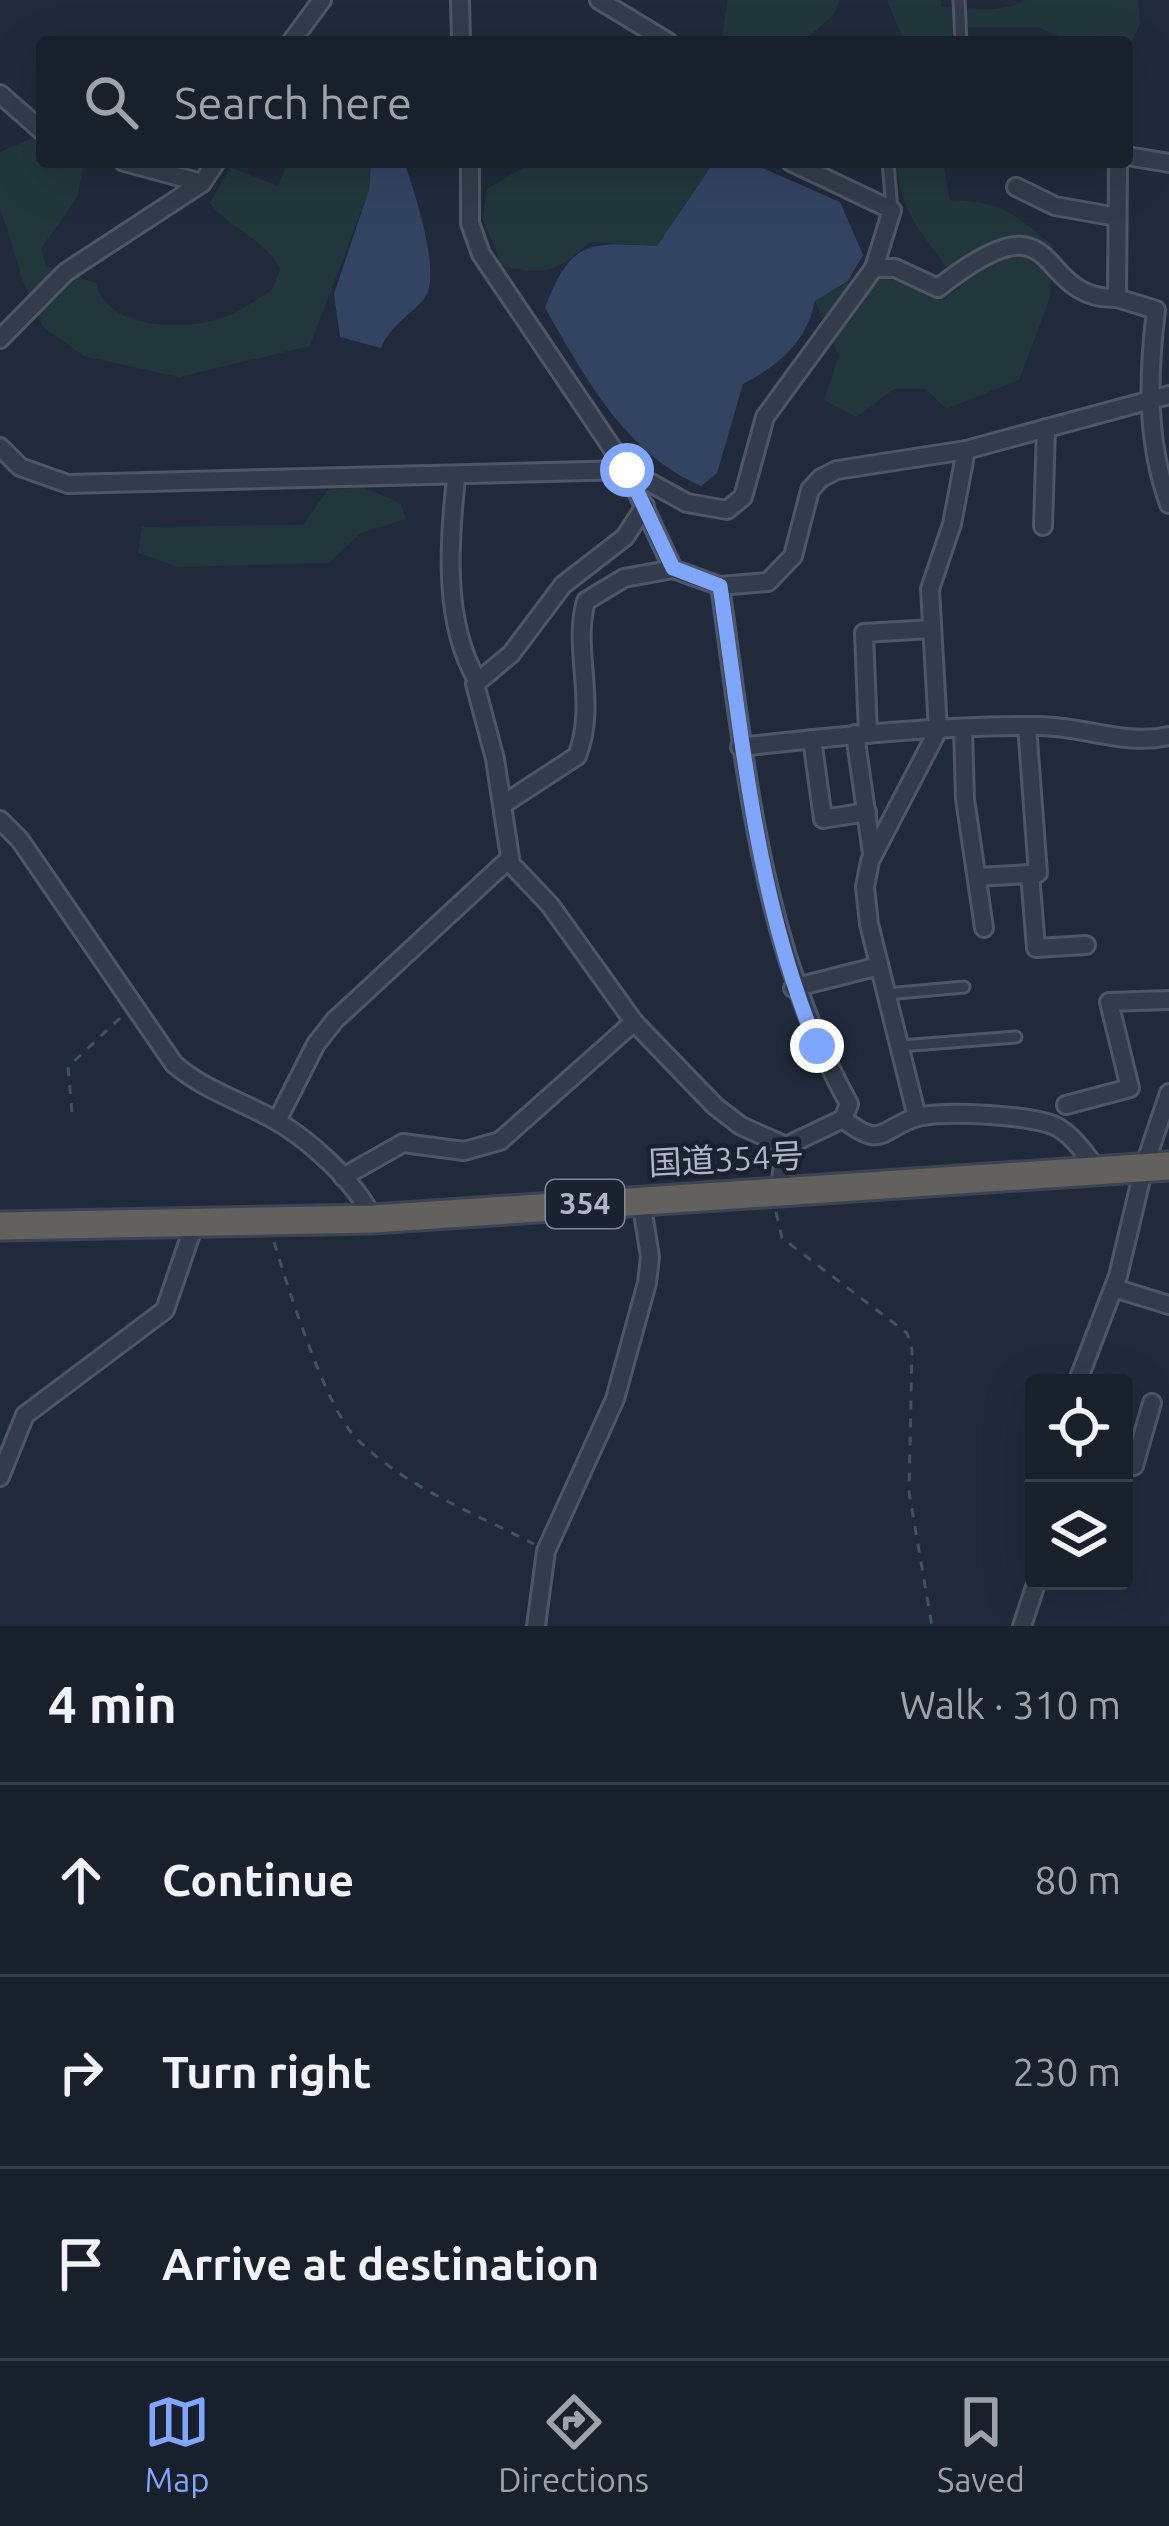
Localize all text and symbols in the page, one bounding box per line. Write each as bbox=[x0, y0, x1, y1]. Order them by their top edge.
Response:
search box bbox=[36, 36, 1133, 168]
icon: search bbox=[78, 69, 144, 135]
text: Search here bbox=[174, 77, 412, 128]
route start bbox=[600, 443, 654, 497]
route end bbox=[790, 1019, 844, 1073]
street label: 国道354号 bbox=[648, 1136, 804, 1181]
road number: 354 bbox=[546, 1180, 624, 1228]
map controls bbox=[1025, 1374, 1133, 1590]
button: locate bbox=[1025, 1374, 1133, 1482]
button: layers bbox=[1025, 1482, 1133, 1590]
text: 4 min bbox=[48, 1675, 177, 1733]
text: Walk · 310 m bbox=[900, 1683, 1121, 1726]
icon: ahead bbox=[48, 1847, 114, 1913]
text: Continue bbox=[162, 1854, 354, 1905]
text: 80 m bbox=[1034, 1858, 1121, 1901]
icon: right bbox=[48, 2039, 114, 2105]
text: Turn right bbox=[162, 2046, 371, 2097]
text: 230 m bbox=[1012, 2050, 1121, 2093]
icon: arrive bbox=[48, 2231, 114, 2297]
text: Arrive at destination bbox=[162, 2238, 599, 2289]
tab: Map bbox=[144, 2389, 210, 2498]
tab: Directions bbox=[498, 2389, 649, 2498]
tab: Saved bbox=[937, 2389, 1025, 2498]

